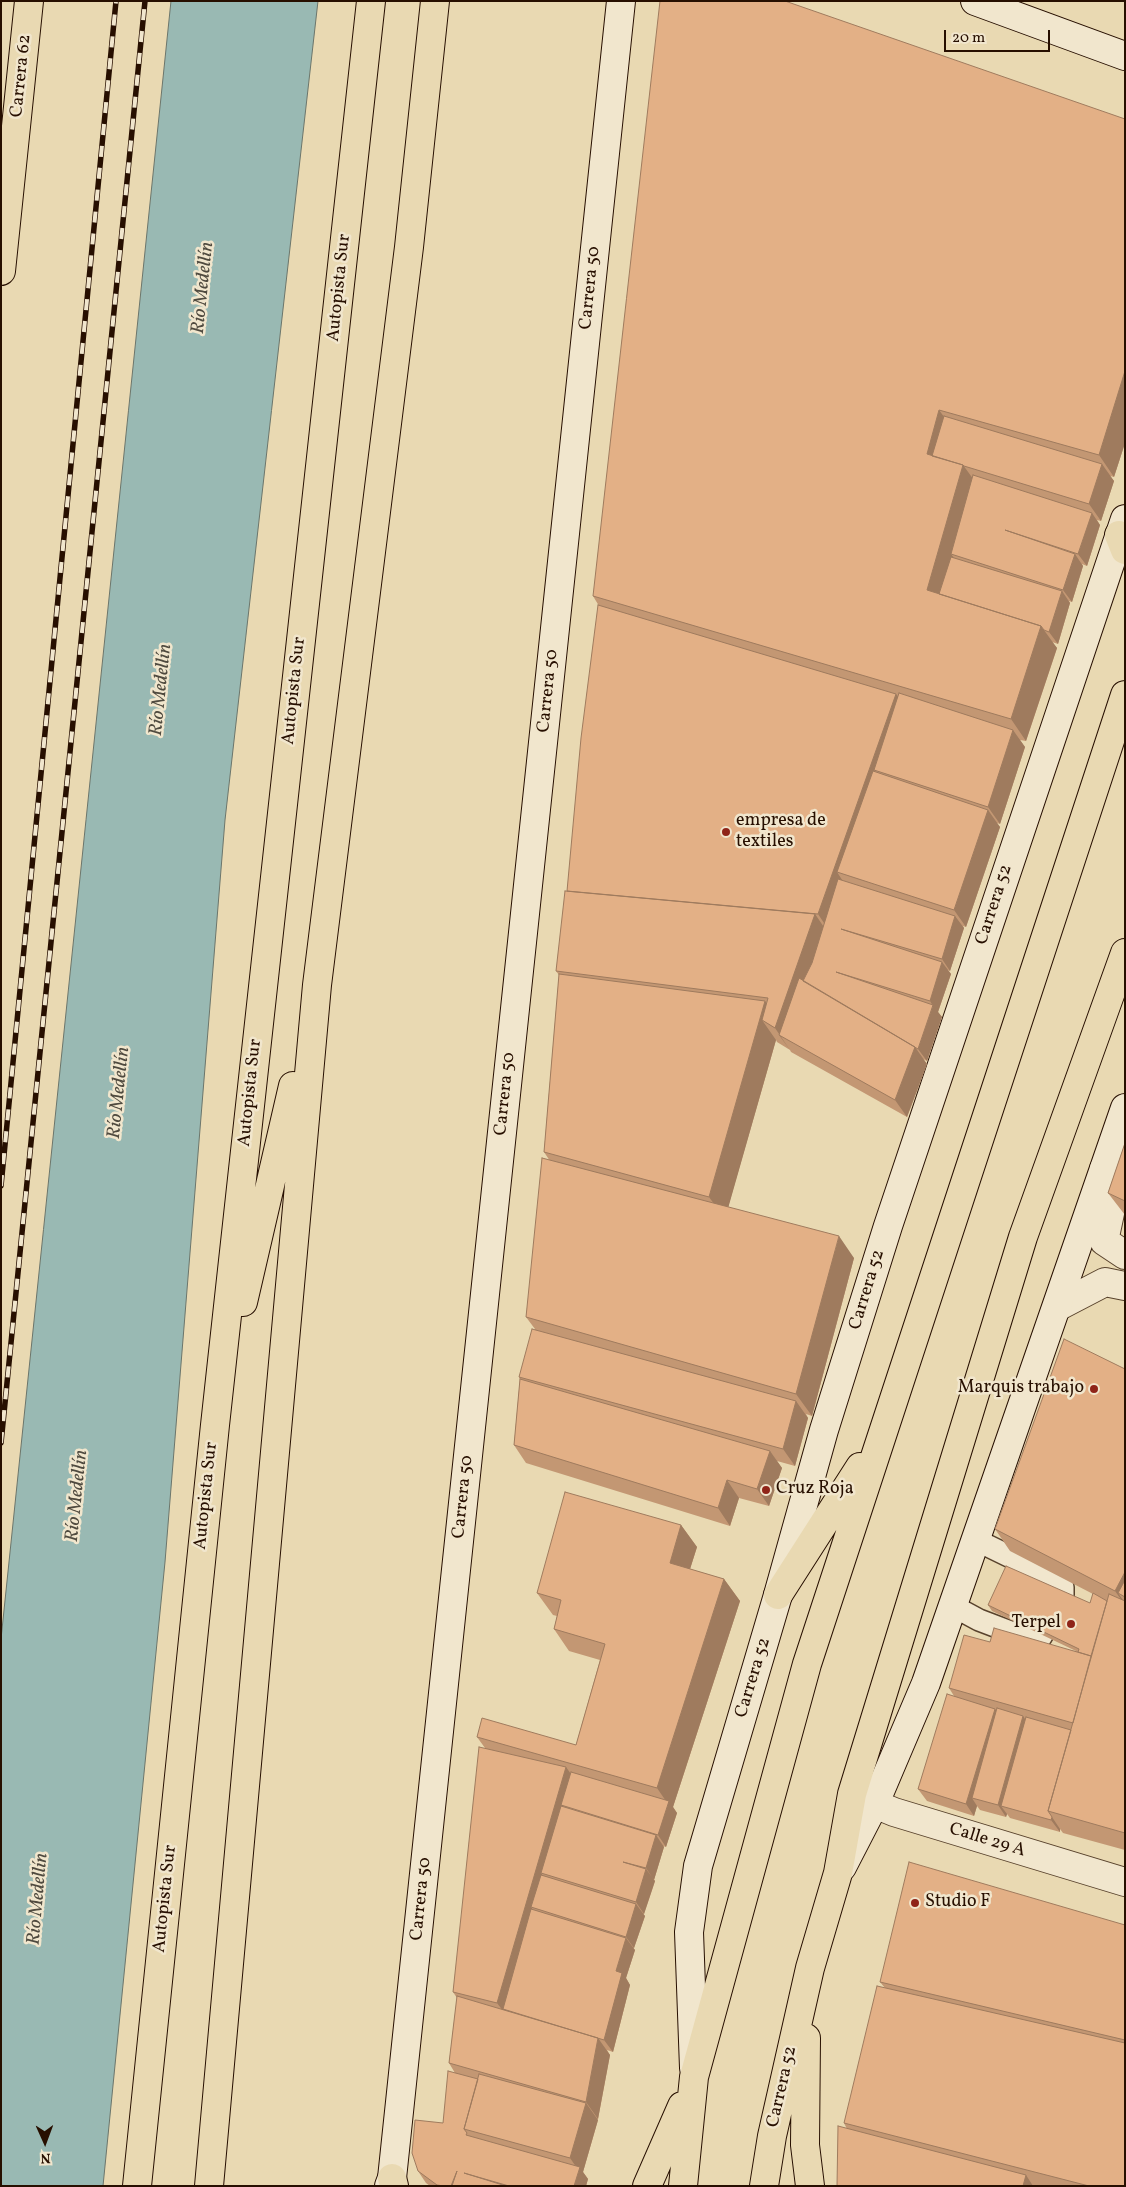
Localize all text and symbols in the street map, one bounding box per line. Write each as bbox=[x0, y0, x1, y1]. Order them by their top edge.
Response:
scale bar bbox=[946, 20, 1052, 52]
text: 20 m bbox=[952, 28, 985, 49]
street label: Carrera 62 bbox=[7, 33, 37, 119]
street label: Autopista Sur bbox=[324, 233, 356, 343]
water label: Río Medellín bbox=[188, 241, 220, 335]
street label: Carrera 50 bbox=[576, 245, 606, 331]
street label: Autopista Sur bbox=[279, 636, 311, 746]
water label: Río Medellín bbox=[146, 643, 178, 737]
street label: Carrera 50 bbox=[534, 648, 564, 734]
place label: empresa de textiles bbox=[736, 811, 826, 854]
marker: empresa de textiles bbox=[720, 826, 732, 838]
street label: Carrera 52 bbox=[972, 862, 1018, 948]
street label: Autopista Sur bbox=[235, 1038, 267, 1148]
water label: Río Medellín bbox=[104, 1046, 136, 1140]
street label: Carrera 50 bbox=[491, 1051, 521, 1137]
street label: Carrera 52 bbox=[846, 1247, 890, 1333]
place label: Marquis trabajo bbox=[958, 1378, 1084, 1400]
marker: Marquis trabajo bbox=[1088, 1383, 1100, 1395]
street label: Autopista Sur bbox=[191, 1441, 223, 1551]
water label: Río Medellín bbox=[62, 1449, 94, 1543]
street label: Carrera 50 bbox=[449, 1454, 479, 1540]
place label: Cruz Roja bbox=[776, 1479, 854, 1501]
marker: Cruz Roja bbox=[760, 1484, 772, 1496]
place label: Terpel bbox=[1011, 1613, 1061, 1635]
marker: Terpel bbox=[1065, 1618, 1077, 1630]
street label: Carrera 52 bbox=[732, 1635, 776, 1721]
street label: Calle 29 A bbox=[946, 1819, 1028, 1863]
street label: Autopista Sur bbox=[150, 1844, 182, 1954]
water label: Río Medellín bbox=[24, 1852, 54, 1946]
street label: Carrera 50 bbox=[407, 1856, 437, 1942]
place label: Studio F bbox=[925, 1892, 990, 1914]
marker: Studio F bbox=[909, 1897, 921, 1909]
street label: Carrera 52 bbox=[763, 2044, 803, 2130]
north arrow bbox=[20, 2117, 70, 2167]
text: N bbox=[40, 2148, 51, 2167]

